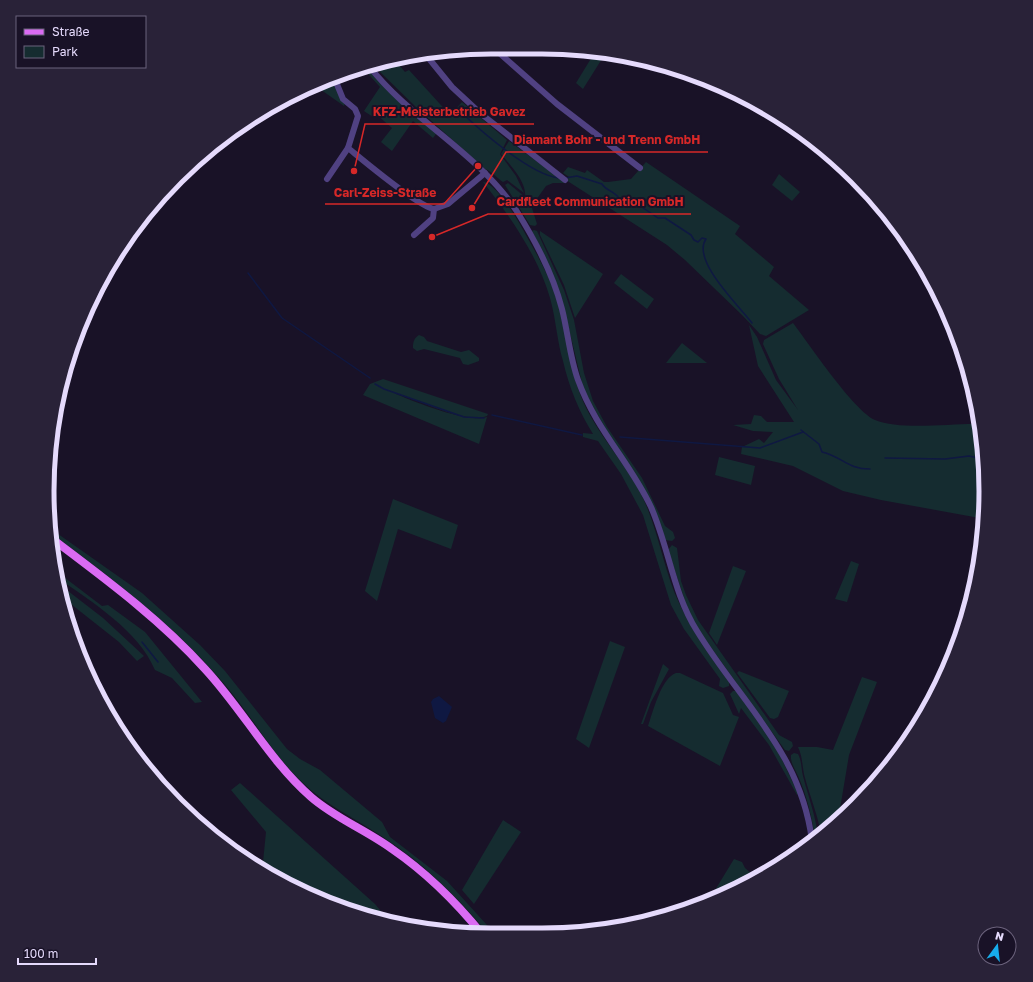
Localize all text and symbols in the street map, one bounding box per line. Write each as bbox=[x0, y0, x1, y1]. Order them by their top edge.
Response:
legend bbox=[16, 16, 146, 68]
text: Straße bbox=[52, 24, 90, 39]
text: Park bbox=[52, 44, 78, 59]
callout: KFZ-Meisterbetrieb Gavez bbox=[365, 100, 534, 124]
text: KFZ-Meisterbetrieb Gavez bbox=[373, 104, 525, 119]
callout: Diamant Bohr - und Trenn GmbH bbox=[506, 128, 708, 152]
text: Diamant Bohr - und Trenn GmbH bbox=[514, 132, 700, 147]
callout: Carl-Zeiss-Straße bbox=[325, 180, 444, 204]
text: Carl-Zeiss-Straße bbox=[334, 185, 436, 200]
callout: Cardfleet Communication GmbH bbox=[488, 190, 691, 214]
text: Cardfleet Communication GmbH bbox=[496, 194, 684, 209]
north arrow bbox=[977, 926, 1017, 966]
text: N bbox=[994, 928, 1005, 943]
scale bar bbox=[18, 940, 96, 966]
text: 100 m bbox=[24, 946, 58, 961]

